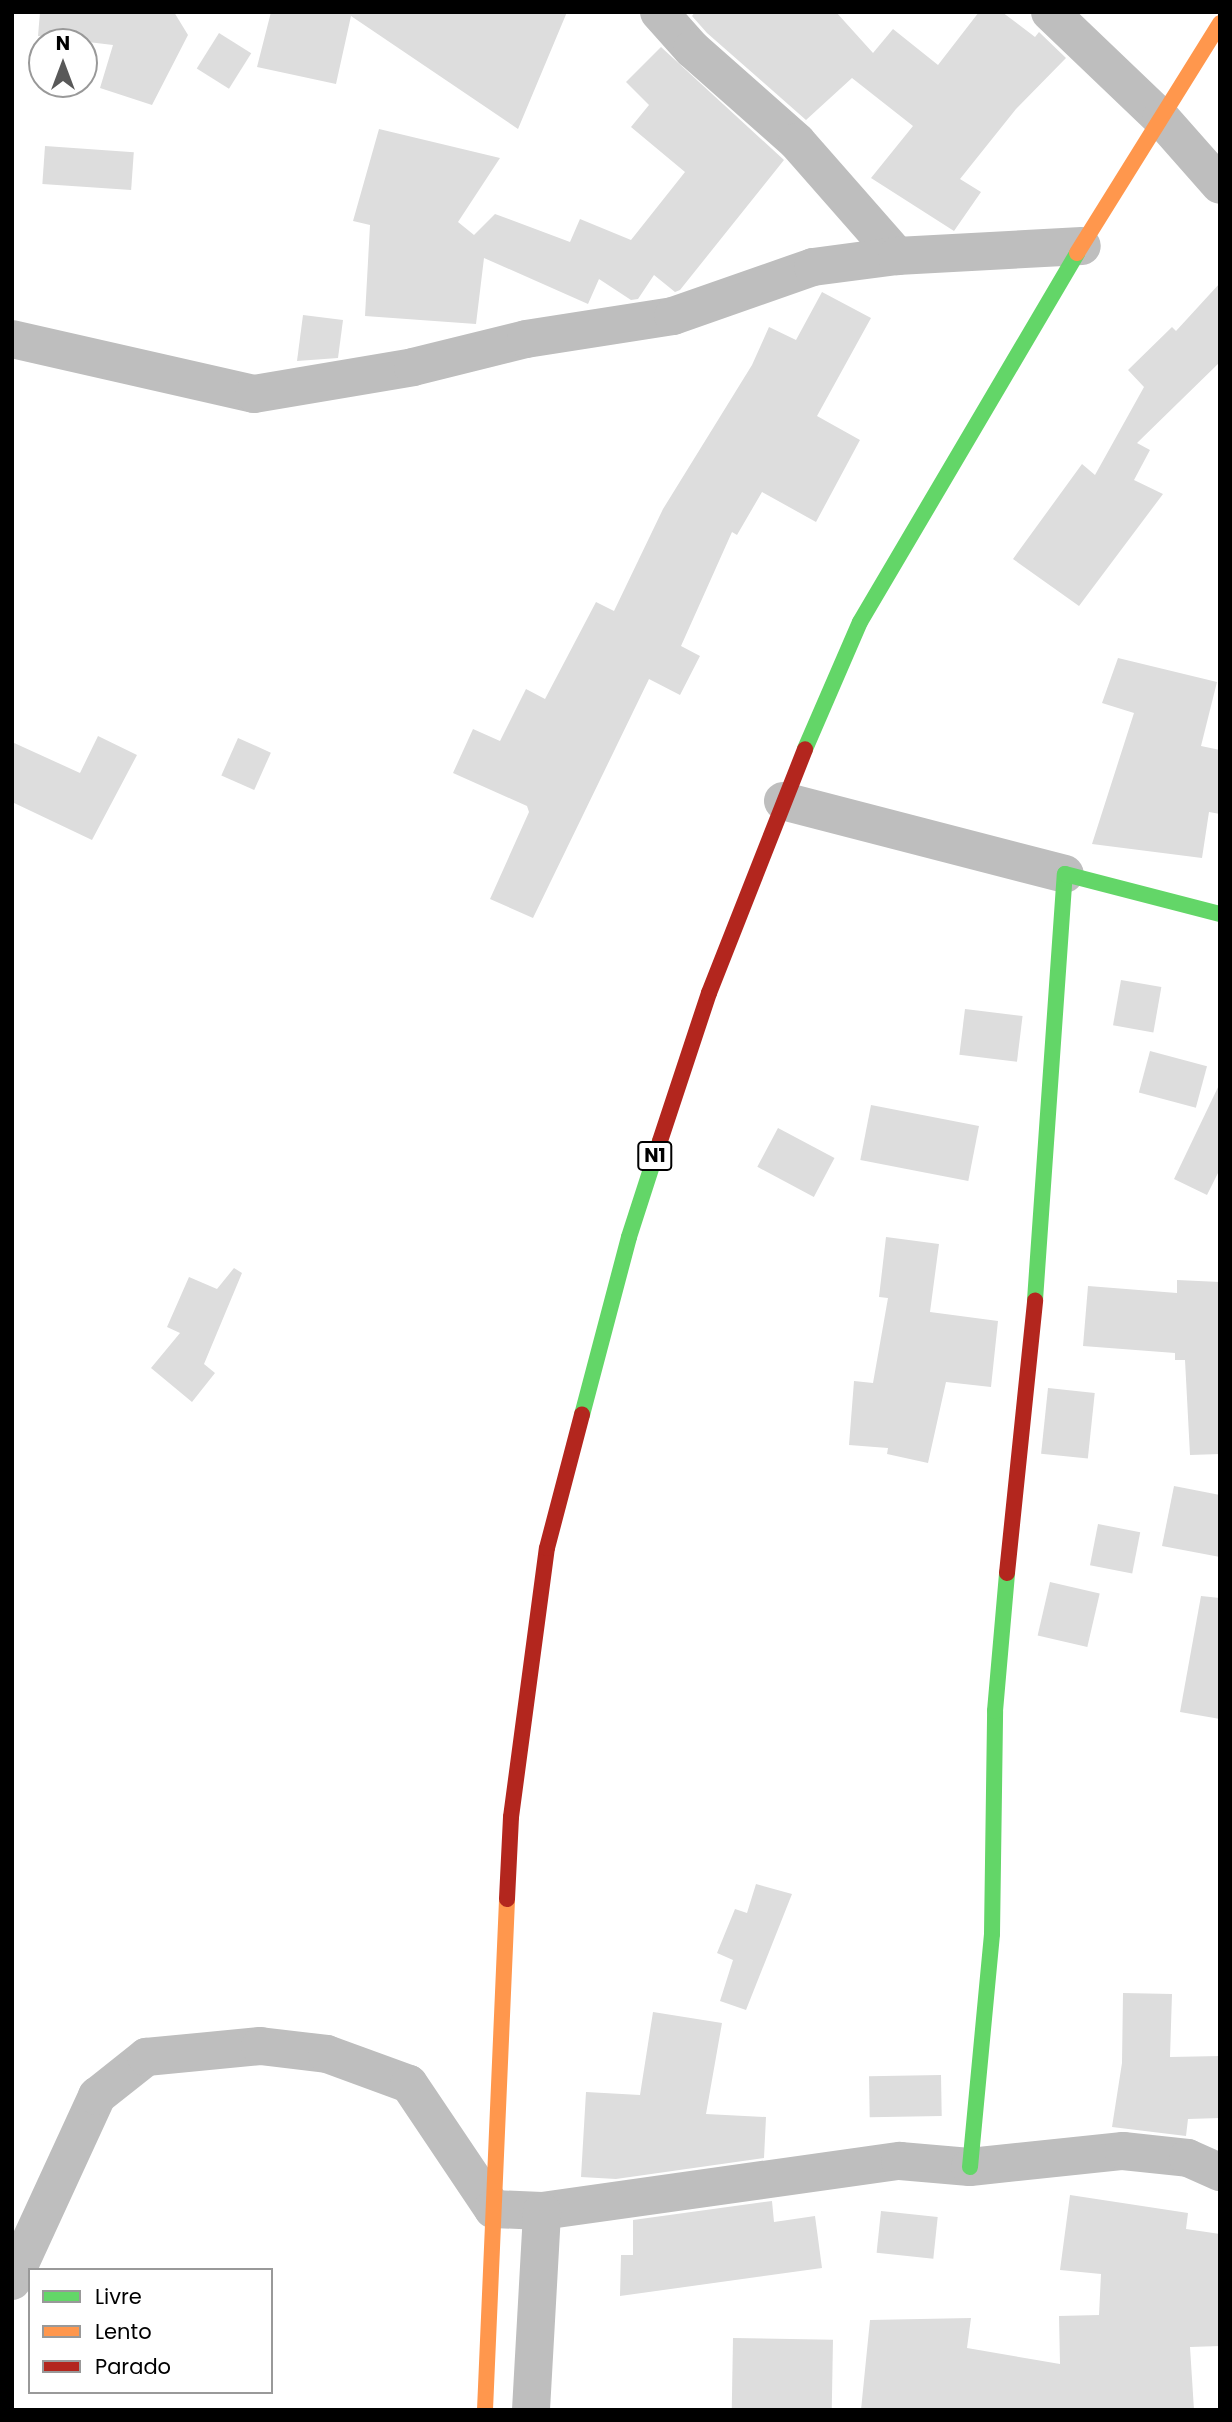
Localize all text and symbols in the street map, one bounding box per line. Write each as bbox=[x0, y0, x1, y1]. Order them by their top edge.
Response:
north arrow bbox=[28, 28, 98, 98]
text: N bbox=[56, 30, 70, 57]
road number: N1 bbox=[636, 1140, 674, 1172]
legend bbox=[28, 2268, 273, 2394]
text: Livre bbox=[95, 2282, 142, 2311]
text: Lento bbox=[95, 2317, 152, 2346]
text: Parado bbox=[95, 2352, 171, 2381]

